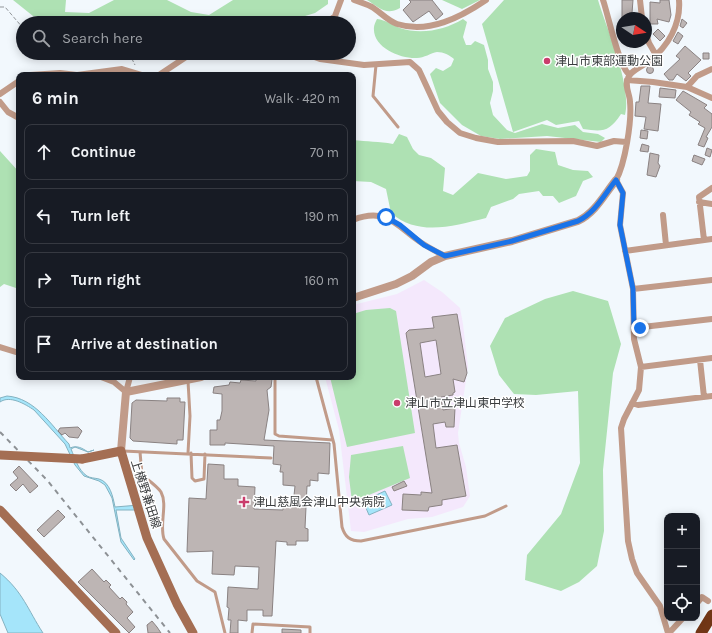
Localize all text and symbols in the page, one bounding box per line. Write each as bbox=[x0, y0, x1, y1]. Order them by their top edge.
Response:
north arrow bbox=[616, 12, 652, 48]
search box bbox=[16, 16, 356, 60]
icon: search bbox=[30, 27, 52, 49]
text: Search here bbox=[62, 29, 143, 47]
place label: 津山市東部運動公園 bbox=[555, 54, 663, 68]
marker: 津山市東部運動公園 bbox=[542, 56, 552, 66]
text: 6 min bbox=[32, 88, 79, 108]
text: Walk · 420 m bbox=[264, 91, 340, 106]
icon: ahead bbox=[33, 141, 55, 163]
text: Continue bbox=[71, 143, 136, 161]
text: 70 m bbox=[310, 145, 339, 160]
icon: left bbox=[33, 205, 55, 227]
text: Turn left bbox=[71, 207, 130, 225]
route start bbox=[377, 208, 395, 226]
text: 190 m bbox=[304, 209, 339, 224]
icon: right bbox=[33, 269, 55, 291]
text: Turn right bbox=[71, 271, 141, 289]
text: 160 m bbox=[304, 273, 339, 288]
route end bbox=[631, 319, 649, 337]
icon: arrive bbox=[33, 333, 55, 355]
text: Arrive at destination bbox=[71, 335, 218, 353]
place label: 津山市立津山東中学校 bbox=[405, 396, 525, 410]
marker: 津山市立津山東中学校 bbox=[392, 398, 402, 408]
street label: 上横野兼田線 bbox=[128, 458, 164, 530]
place label: 津山慈風会津山中央病院 bbox=[253, 495, 385, 509]
marker: 津山慈風会津山中央病院 bbox=[238, 496, 250, 508]
map controls bbox=[664, 513, 700, 621]
button: + bbox=[664, 513, 700, 549]
button: − bbox=[664, 549, 700, 585]
button: locate bbox=[664, 585, 700, 621]

